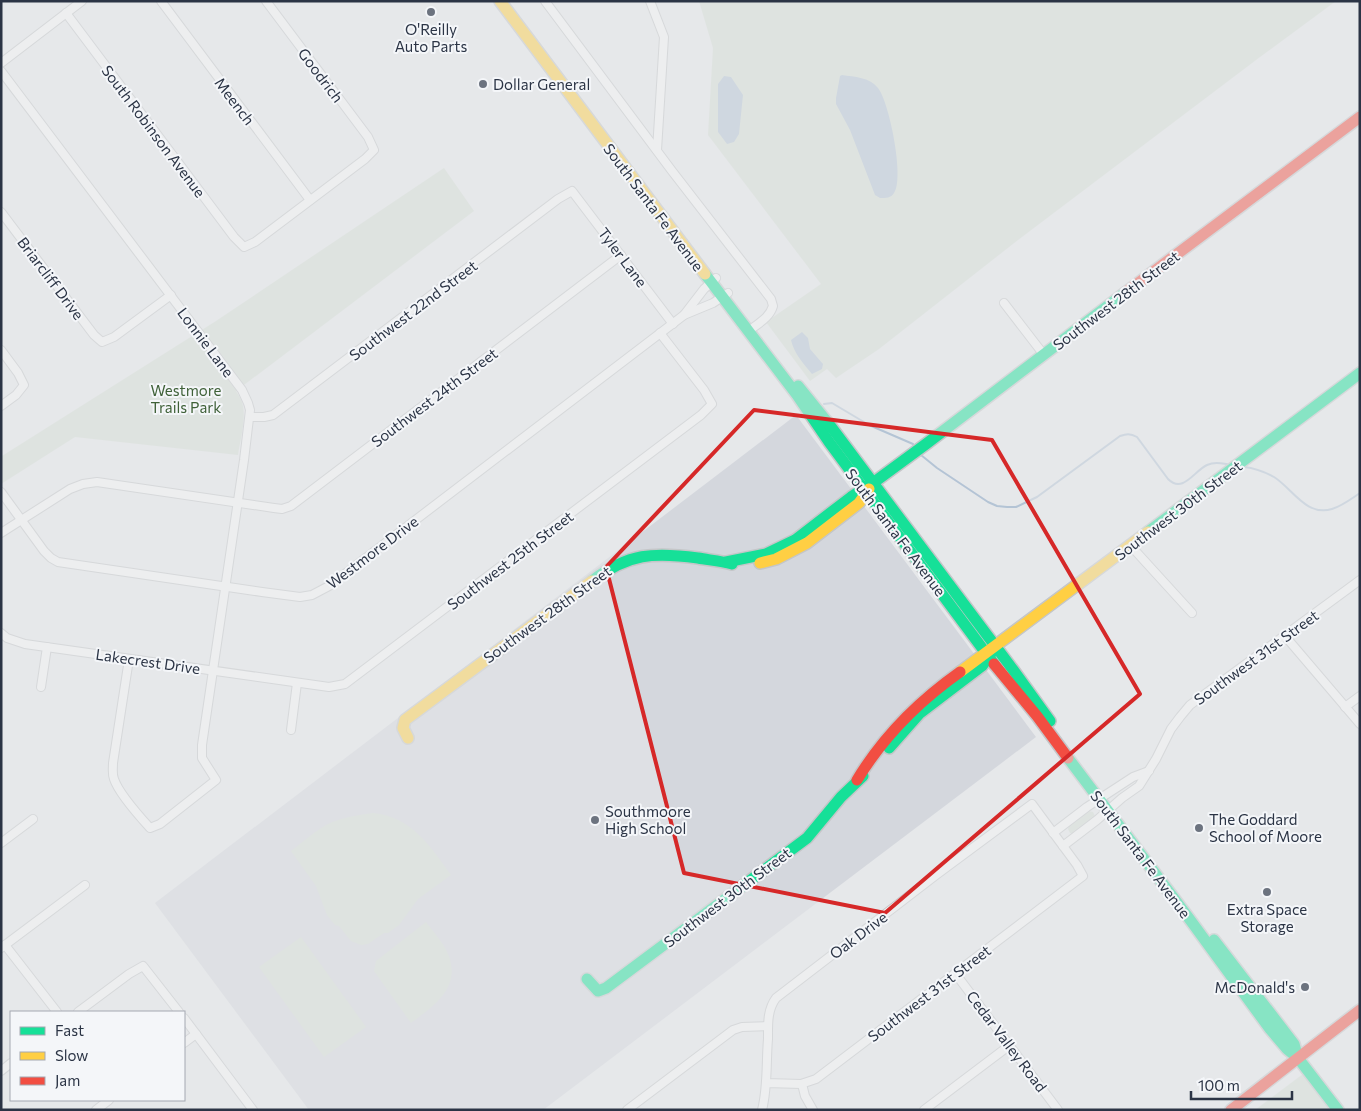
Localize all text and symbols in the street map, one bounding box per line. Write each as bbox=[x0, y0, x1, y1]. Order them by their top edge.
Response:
marker: O'Reilly Auto Parts bbox=[425, 6, 437, 18]
place label: O'Reilly Auto Parts bbox=[395, 20, 468, 55]
street label: Goodrich bbox=[295, 44, 347, 106]
street label: South Robinson Avenue bbox=[98, 61, 210, 201]
street label: Meench bbox=[211, 74, 259, 128]
place label: Dollar General bbox=[493, 75, 590, 93]
marker: Dollar General bbox=[477, 78, 489, 90]
street label: South Santa Fe Avenue bbox=[600, 140, 708, 274]
street label: Tyler Lane bbox=[595, 224, 651, 290]
street label: Briarcliff Drive bbox=[14, 233, 88, 323]
street label: Southwest 28th Street bbox=[1049, 247, 1183, 353]
street label: Southwest 22nd Street bbox=[346, 256, 480, 364]
street label: Lonnie Lane bbox=[174, 304, 238, 380]
street label: Southwest 24th Street bbox=[367, 344, 501, 450]
park label: Westmore Trails Park bbox=[151, 381, 221, 416]
street label: Southwest 30th Street bbox=[1111, 456, 1245, 564]
street label: South Santa Fe Avenue bbox=[842, 465, 950, 599]
street label: Southwest 25th Street bbox=[443, 507, 577, 613]
street label: Westmore Drive bbox=[323, 512, 421, 592]
street label: Southwest 28th Street bbox=[480, 562, 614, 666]
street label: Southwest 31st Street bbox=[1190, 606, 1322, 708]
street label: Lakecrest Drive bbox=[95, 645, 201, 677]
street label: South Santa Fe Avenue bbox=[1087, 787, 1195, 921]
place label: Southmoore High School bbox=[605, 802, 691, 837]
place label: The Goddard School of Moore bbox=[1209, 810, 1322, 845]
marker: Southmoore High School bbox=[589, 814, 601, 826]
marker: The Goddard School of Moore bbox=[1193, 822, 1205, 834]
street label: Southwest 30th Street bbox=[660, 843, 794, 951]
marker: Extra Space Storage bbox=[1261, 886, 1273, 898]
place label: Extra Space Storage bbox=[1227, 900, 1307, 935]
street label: Oak Drive bbox=[826, 907, 890, 962]
street label: Southwest 31st Street bbox=[864, 941, 994, 1045]
place label: McDonald's bbox=[1214, 978, 1295, 996]
marker: McDonald's bbox=[1299, 981, 1311, 993]
street label: Cedar Valley Road bbox=[963, 987, 1051, 1095]
legend bbox=[10, 1011, 185, 1101]
text: Fast bbox=[55, 1021, 84, 1039]
text: Slow bbox=[55, 1046, 88, 1064]
scale bar bbox=[1191, 1068, 1292, 1100]
text: Jam bbox=[55, 1071, 80, 1089]
text: 100 m bbox=[1198, 1076, 1240, 1094]

